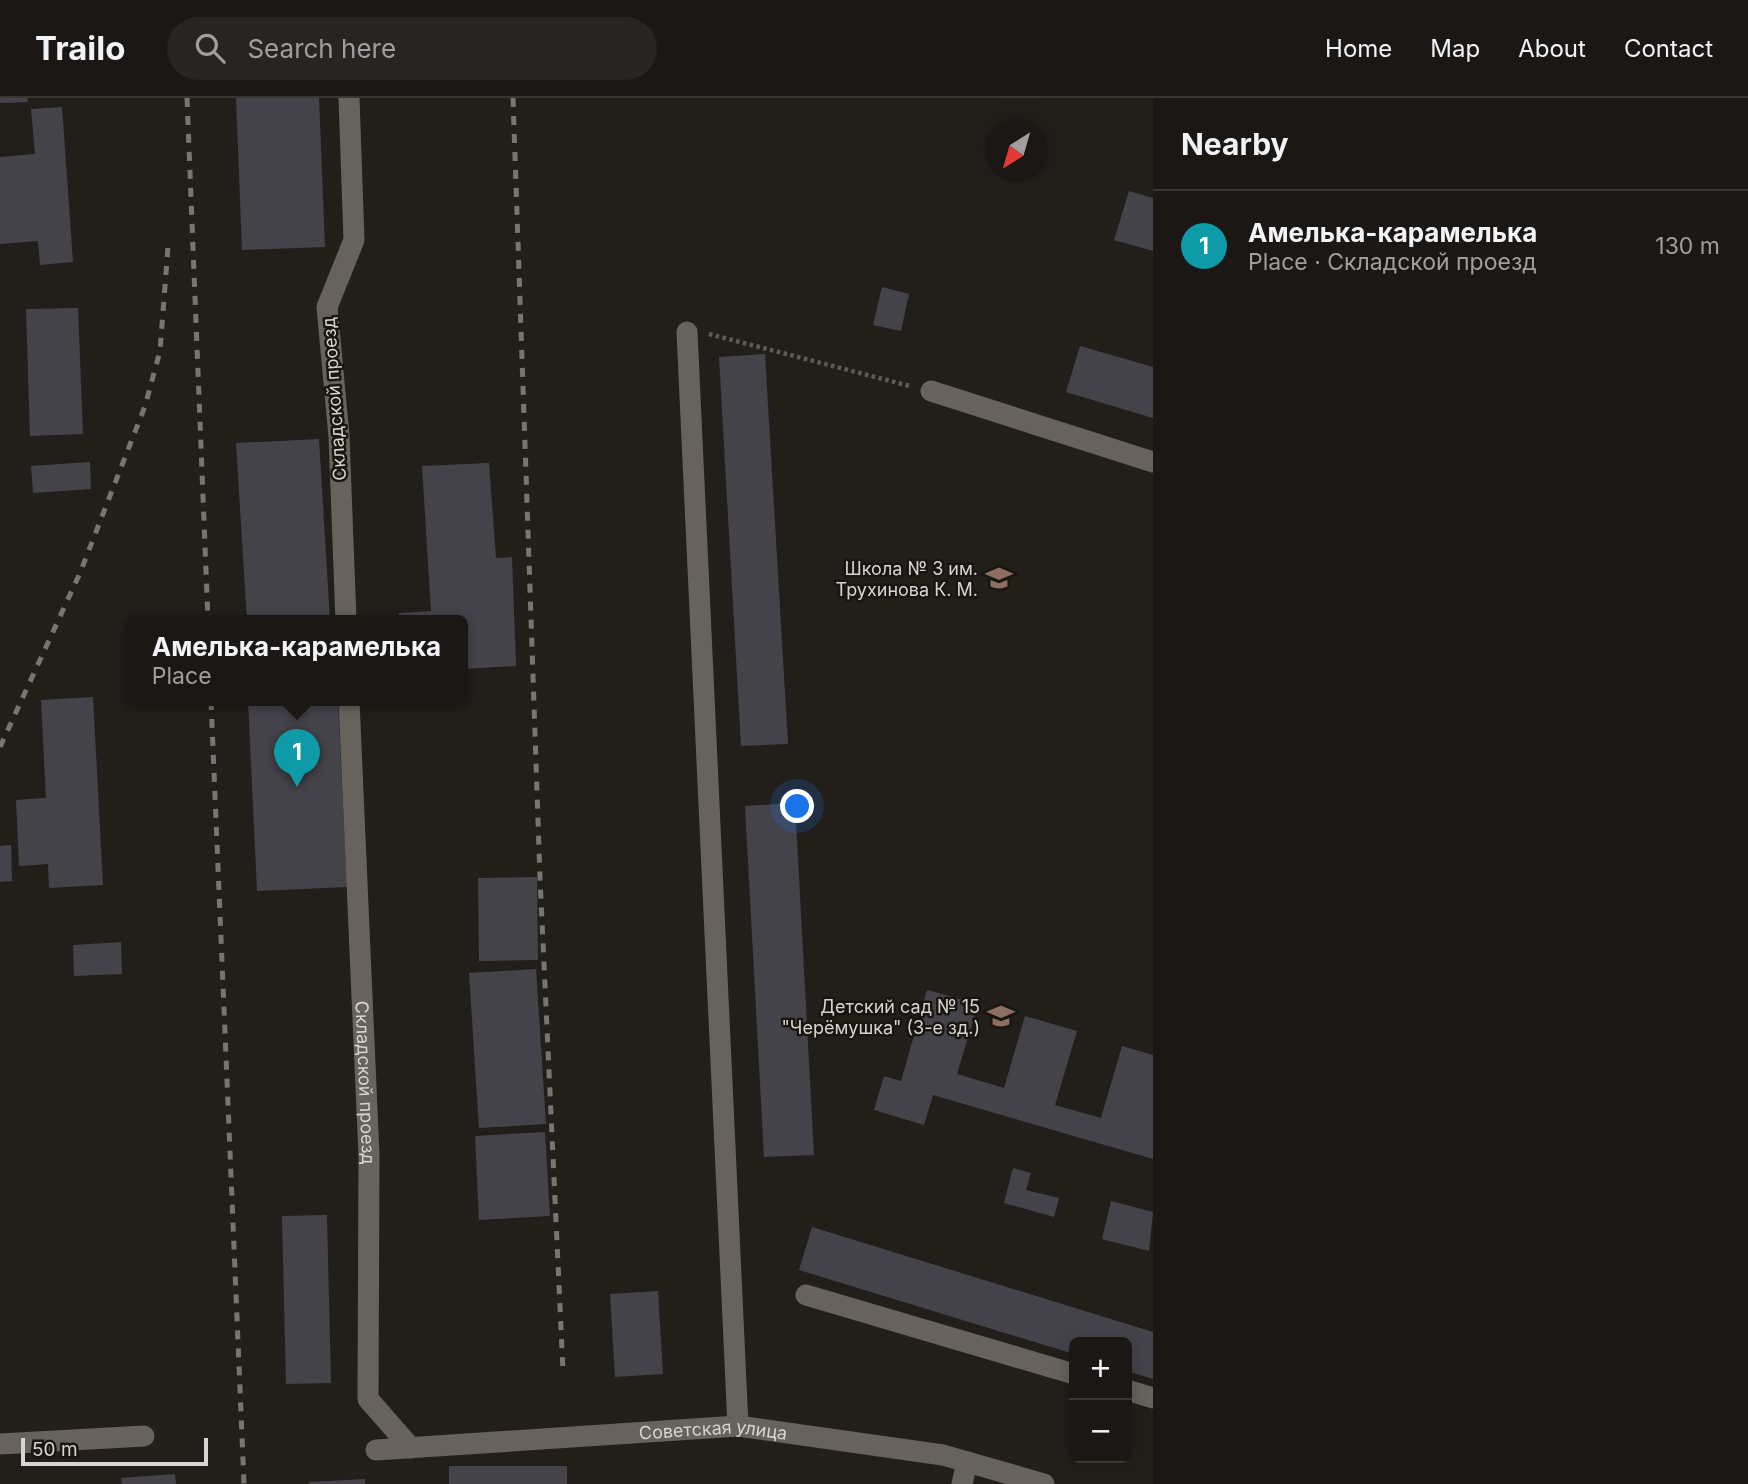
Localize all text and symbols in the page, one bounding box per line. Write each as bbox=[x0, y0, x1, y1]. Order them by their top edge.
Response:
search box bbox=[167, 17, 657, 80]
text: Trailo bbox=[35, 28, 125, 68]
icon: search bbox=[191, 29, 229, 67]
text: Search here bbox=[247, 33, 396, 64]
text: Home bbox=[1325, 34, 1392, 63]
text: Map bbox=[1430, 34, 1480, 63]
text: About bbox=[1518, 34, 1586, 63]
text: Contact bbox=[1624, 34, 1713, 63]
north arrow bbox=[985, 119, 1048, 182]
text: Nearby bbox=[1181, 126, 1289, 162]
text: Амелька-карамелька bbox=[1248, 217, 1537, 248]
text: 1 bbox=[1199, 232, 1209, 260]
text: 130 m bbox=[1655, 232, 1720, 260]
text: Place · Складской проезд bbox=[1248, 248, 1537, 276]
street label: Складской проезд bbox=[318, 317, 350, 481]
place label: Школа № 3 им. Трухинова К. М. bbox=[836, 558, 978, 600]
school or university icon: Школа № 3 им. Трухинова К. М. bbox=[984, 563, 1014, 593]
popup bbox=[125, 615, 468, 706]
text: Амелька-карамелька bbox=[152, 631, 441, 662]
text: Place bbox=[152, 662, 212, 690]
pin: 1 bbox=[274, 729, 320, 787]
your location bbox=[780, 789, 814, 823]
place label: Детский сад № 15 "Черёмушка" (3-е зд.) bbox=[781, 996, 980, 1038]
street label: Складской проезд bbox=[352, 1000, 380, 1165]
school or university icon: Детский сад № 15 "Черёмушка" (3-е зд.) bbox=[986, 1001, 1016, 1031]
map controls bbox=[1069, 1337, 1132, 1463]
button: + bbox=[1069, 1337, 1132, 1400]
button: − bbox=[1069, 1400, 1132, 1463]
street label: Советская улица bbox=[638, 1415, 789, 1443]
scale bar bbox=[21, 1435, 208, 1467]
text: 50 m bbox=[32, 1438, 78, 1461]

